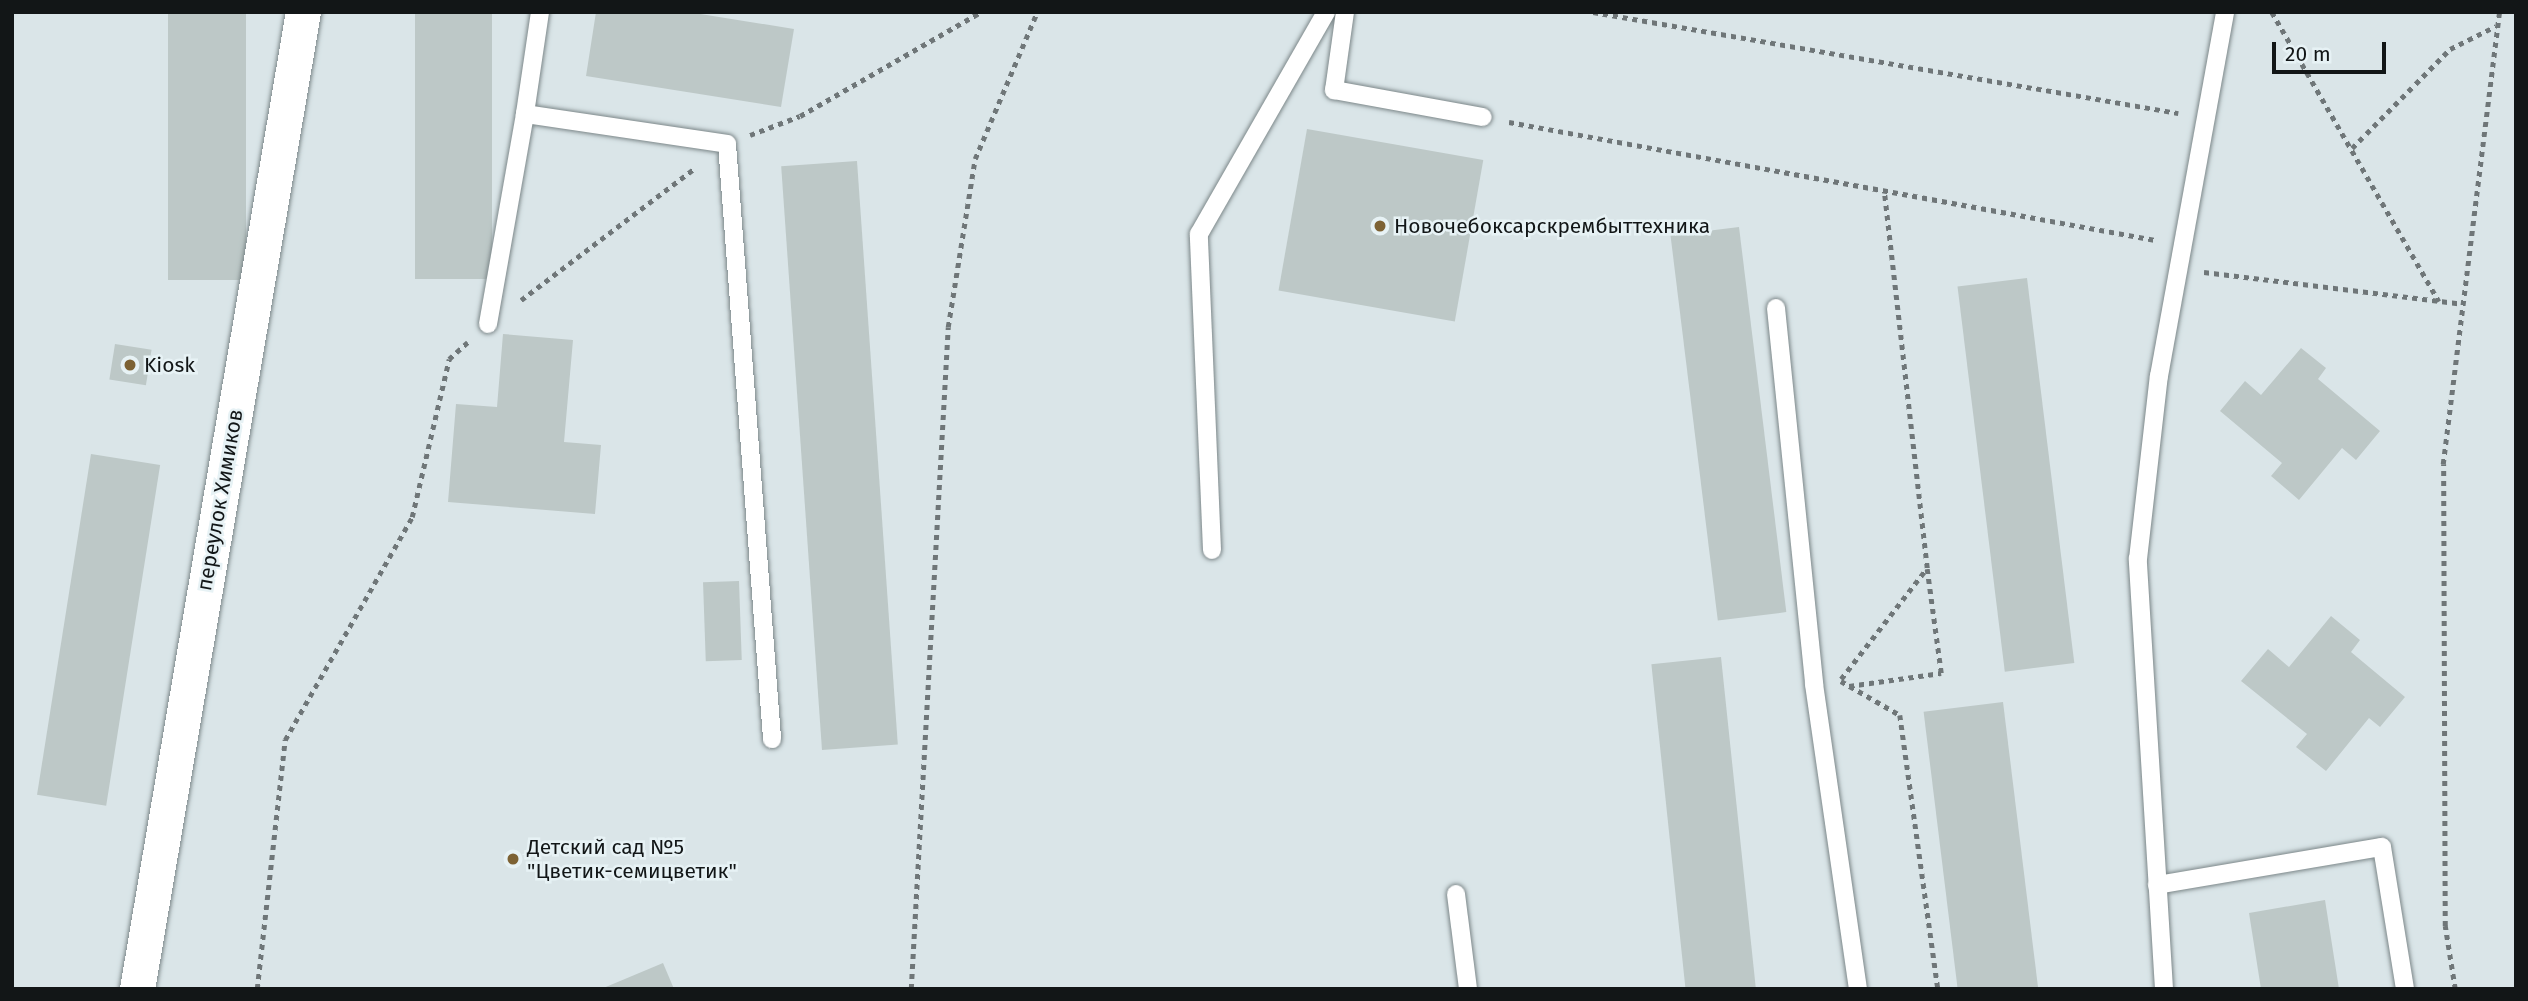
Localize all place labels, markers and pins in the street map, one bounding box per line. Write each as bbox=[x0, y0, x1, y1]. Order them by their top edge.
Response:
place label: Новочебоксарскрембыттехника bbox=[1394, 213, 1710, 239]
marker: Новочебоксарскрембыттехника bbox=[1372, 218, 1388, 234]
place label: Kiosk bbox=[144, 352, 195, 378]
marker: Kiosk bbox=[122, 357, 138, 373]
place label: Детский сад №5 "Цветик-семицветик" bbox=[527, 834, 737, 884]
marker: Детский сад №5 "Цветик-семицветик" bbox=[505, 851, 521, 867]

